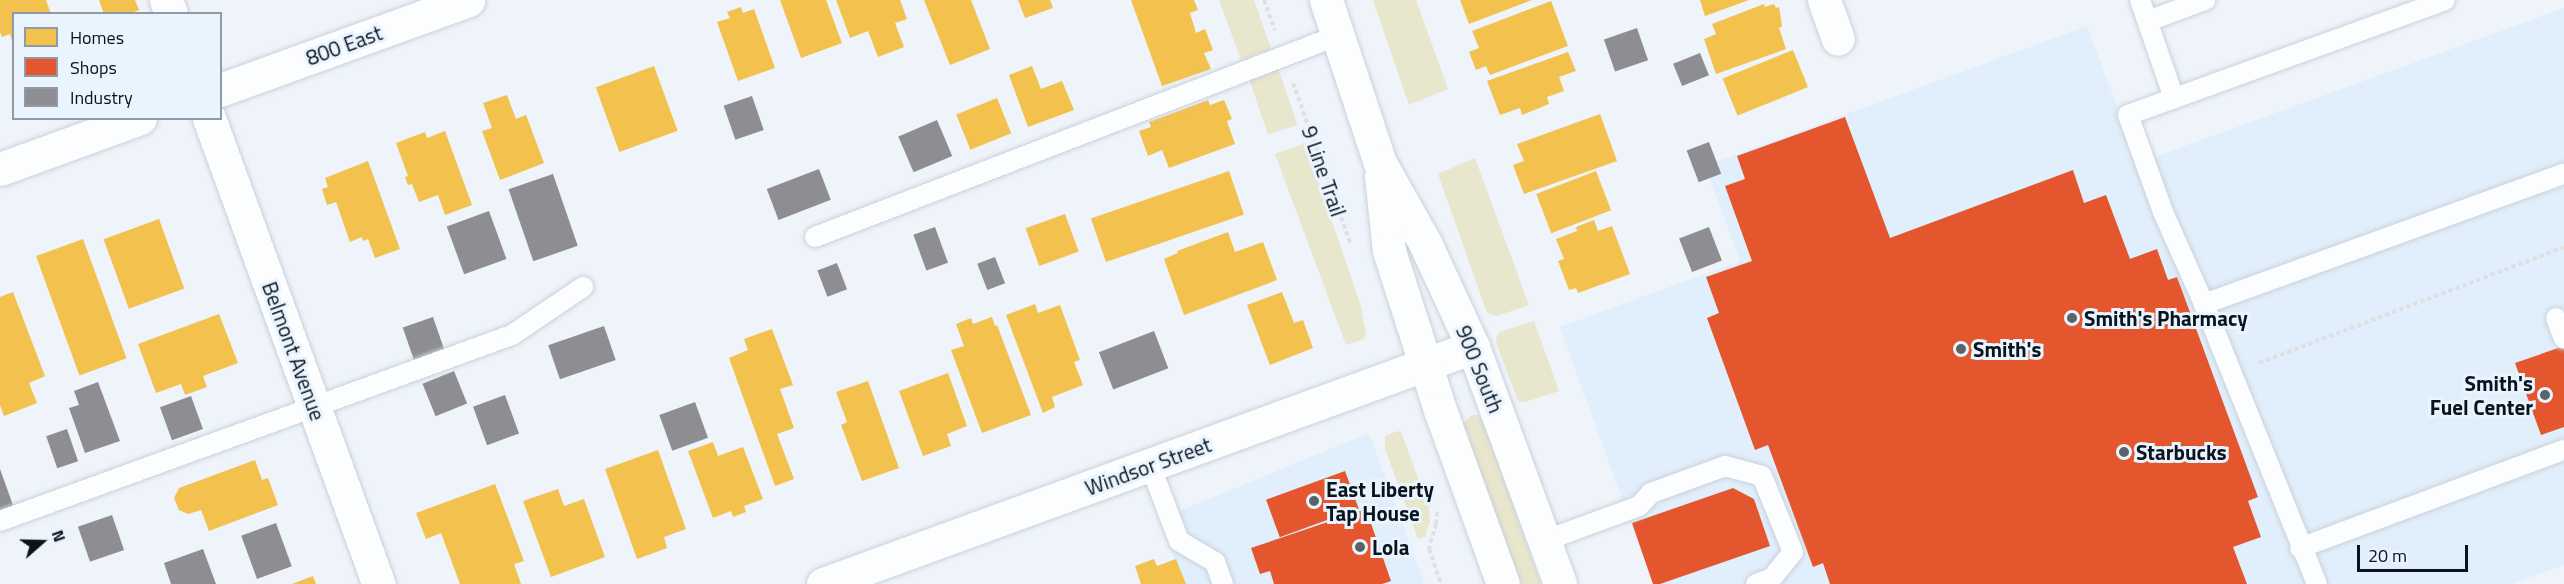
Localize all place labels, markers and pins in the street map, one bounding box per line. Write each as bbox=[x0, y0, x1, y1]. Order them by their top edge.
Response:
place label: Smith's Pharmacy bbox=[2084, 305, 2248, 331]
marker: Smith's Pharmacy bbox=[2065, 311, 2079, 325]
place label: Smith's bbox=[1973, 336, 2041, 362]
marker: Smith's bbox=[1954, 342, 1968, 356]
place label: Smith's Fuel Center bbox=[2430, 370, 2533, 420]
marker: Smith's Fuel Center bbox=[2538, 388, 2552, 402]
place label: Starbucks bbox=[2136, 439, 2227, 465]
marker: Starbucks bbox=[2117, 445, 2131, 459]
place label: East Liberty Tap House bbox=[1326, 476, 1434, 526]
marker: East Liberty Tap House bbox=[1307, 494, 1321, 508]
place label: Lola bbox=[1372, 534, 1409, 560]
marker: Lola bbox=[1353, 540, 1367, 554]

